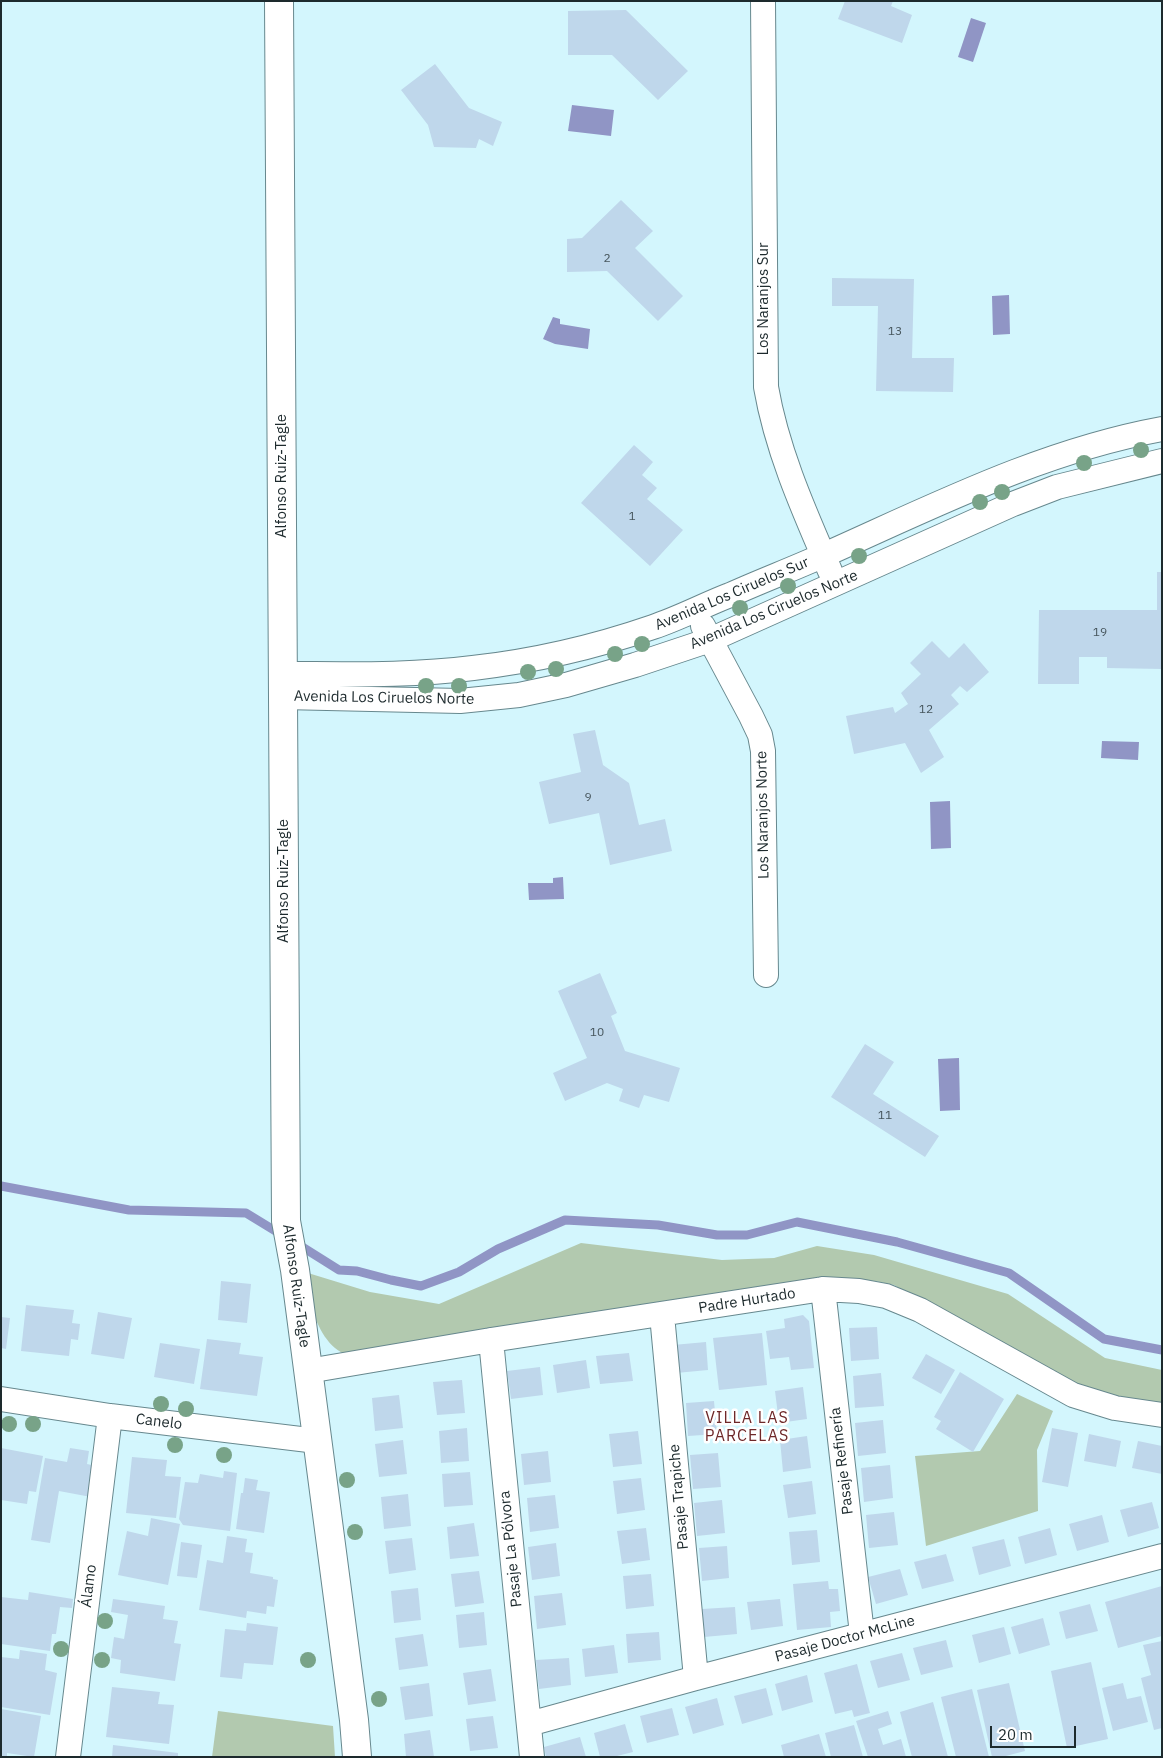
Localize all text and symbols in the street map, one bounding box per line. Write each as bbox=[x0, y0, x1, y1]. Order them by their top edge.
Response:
street label: Los Naranjos Sur bbox=[755, 243, 773, 355]
house number: 2 bbox=[603, 252, 611, 266]
house number: 13 bbox=[888, 325, 902, 339]
street label: Alfonso Ruiz-Tagle bbox=[273, 414, 291, 538]
house number: 1 bbox=[628, 510, 636, 524]
street label: Avenida Los Ciruelos Sur bbox=[652, 553, 812, 635]
street label: Avenida Los Ciruelos Norte bbox=[687, 566, 861, 654]
house number: 19 bbox=[1093, 626, 1107, 640]
street label: Avenida Los Ciruelos Norte bbox=[294, 687, 474, 709]
house number: 12 bbox=[919, 703, 933, 717]
street label: Los Naranjos Norte bbox=[753, 751, 773, 879]
house number: 9 bbox=[584, 791, 592, 805]
street label: Alfonso Ruiz-Tagle bbox=[275, 819, 293, 943]
house number: 10 bbox=[590, 1026, 604, 1040]
house number: 11 bbox=[878, 1109, 892, 1123]
street label: Alfonso Ruiz-Tagle bbox=[278, 1223, 314, 1349]
street label: Padre Hurtado bbox=[697, 1284, 797, 1318]
street label: Pasaje Refinería bbox=[826, 1406, 858, 1516]
district label: VILLA LAS PARCELAS bbox=[704, 1408, 790, 1446]
street label: Canelo bbox=[135, 1410, 183, 1434]
street label: Pasaje Trapiche bbox=[665, 1443, 693, 1551]
street label: Pasaje La Pólvora bbox=[496, 1490, 526, 1608]
street label: Álamo bbox=[77, 1563, 101, 1609]
street label: Pasaje Doctor McLine bbox=[773, 1612, 917, 1666]
scale bar bbox=[993, 1716, 1079, 1748]
text: 20 m bbox=[998, 1725, 1033, 1744]

